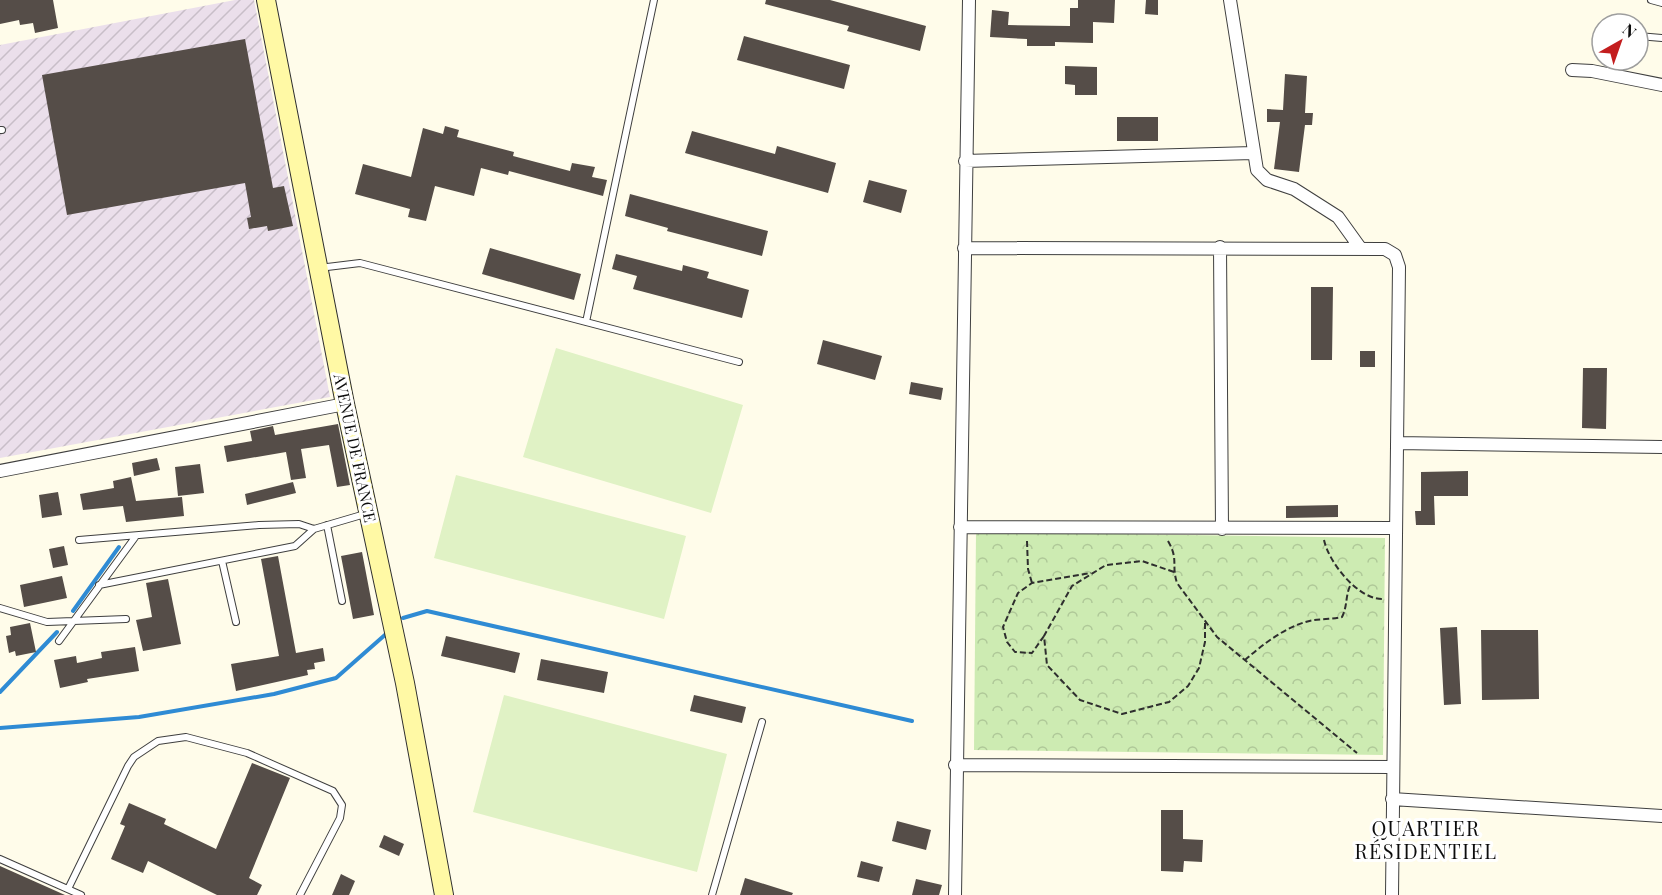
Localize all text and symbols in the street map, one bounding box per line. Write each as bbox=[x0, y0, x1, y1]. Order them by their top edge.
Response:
north arrow bbox=[1590, 12, 1650, 72]
text: N bbox=[1619, 18, 1641, 42]
street label: AVENUE DE FRANCE bbox=[329, 371, 381, 524]
district label: QUARTIER RÉSIDENTIEL bbox=[1355, 814, 1497, 864]

